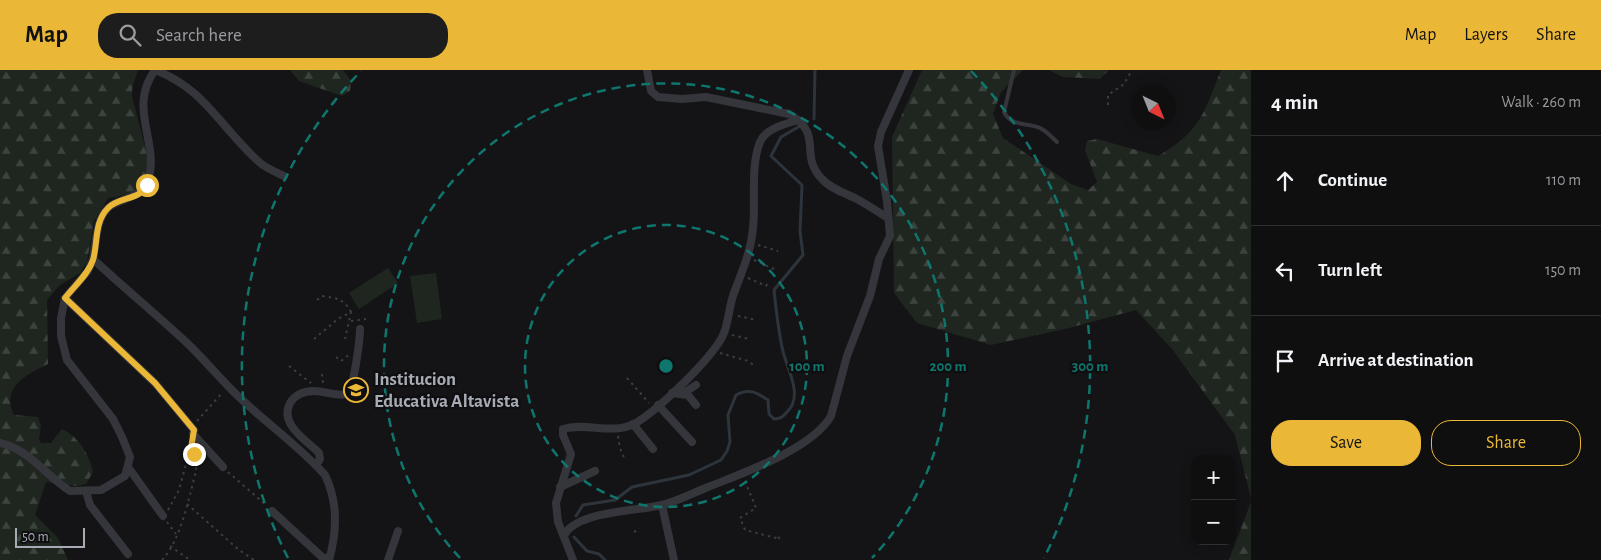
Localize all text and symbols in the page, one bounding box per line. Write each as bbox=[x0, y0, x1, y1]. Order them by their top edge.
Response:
search box bbox=[98, 13, 448, 58]
icon: search bbox=[116, 21, 144, 49]
text: Map bbox=[25, 23, 68, 47]
text: Search here bbox=[156, 26, 242, 45]
text: Map bbox=[1405, 26, 1436, 44]
text: Layers bbox=[1464, 26, 1508, 44]
text: Share bbox=[1536, 26, 1576, 44]
north arrow bbox=[1131, 85, 1176, 130]
text: 4 min bbox=[1271, 92, 1318, 113]
text: Walk · 260 m bbox=[1501, 94, 1581, 110]
icon: ahead bbox=[1271, 167, 1299, 195]
text: Continue bbox=[1318, 171, 1387, 190]
text: 110 m bbox=[1546, 172, 1581, 188]
route start bbox=[136, 174, 159, 197]
icon: left bbox=[1271, 257, 1299, 285]
text: Turn left bbox=[1318, 261, 1382, 280]
text: 150 m bbox=[1545, 262, 1581, 278]
icon: arrive bbox=[1271, 347, 1299, 375]
text: Arrive at destination bbox=[1318, 351, 1474, 370]
centre of rings bbox=[657, 357, 675, 375]
text: 100 m bbox=[789, 359, 825, 374]
text: 200 m bbox=[929, 359, 967, 374]
text: 300 m bbox=[1072, 359, 1108, 374]
place label: Institucion Educativa Altavista bbox=[374, 370, 519, 411]
school or university icon: Institucion Educativa Altavista bbox=[343, 377, 369, 403]
button: Save bbox=[1271, 420, 1421, 466]
button: Share bbox=[1431, 420, 1581, 466]
route end bbox=[183, 443, 206, 466]
map controls bbox=[1191, 455, 1236, 545]
button: + bbox=[1191, 455, 1236, 500]
button: − bbox=[1191, 500, 1236, 545]
scale bar bbox=[15, 525, 85, 548]
text: 50 m bbox=[22, 530, 49, 544]

